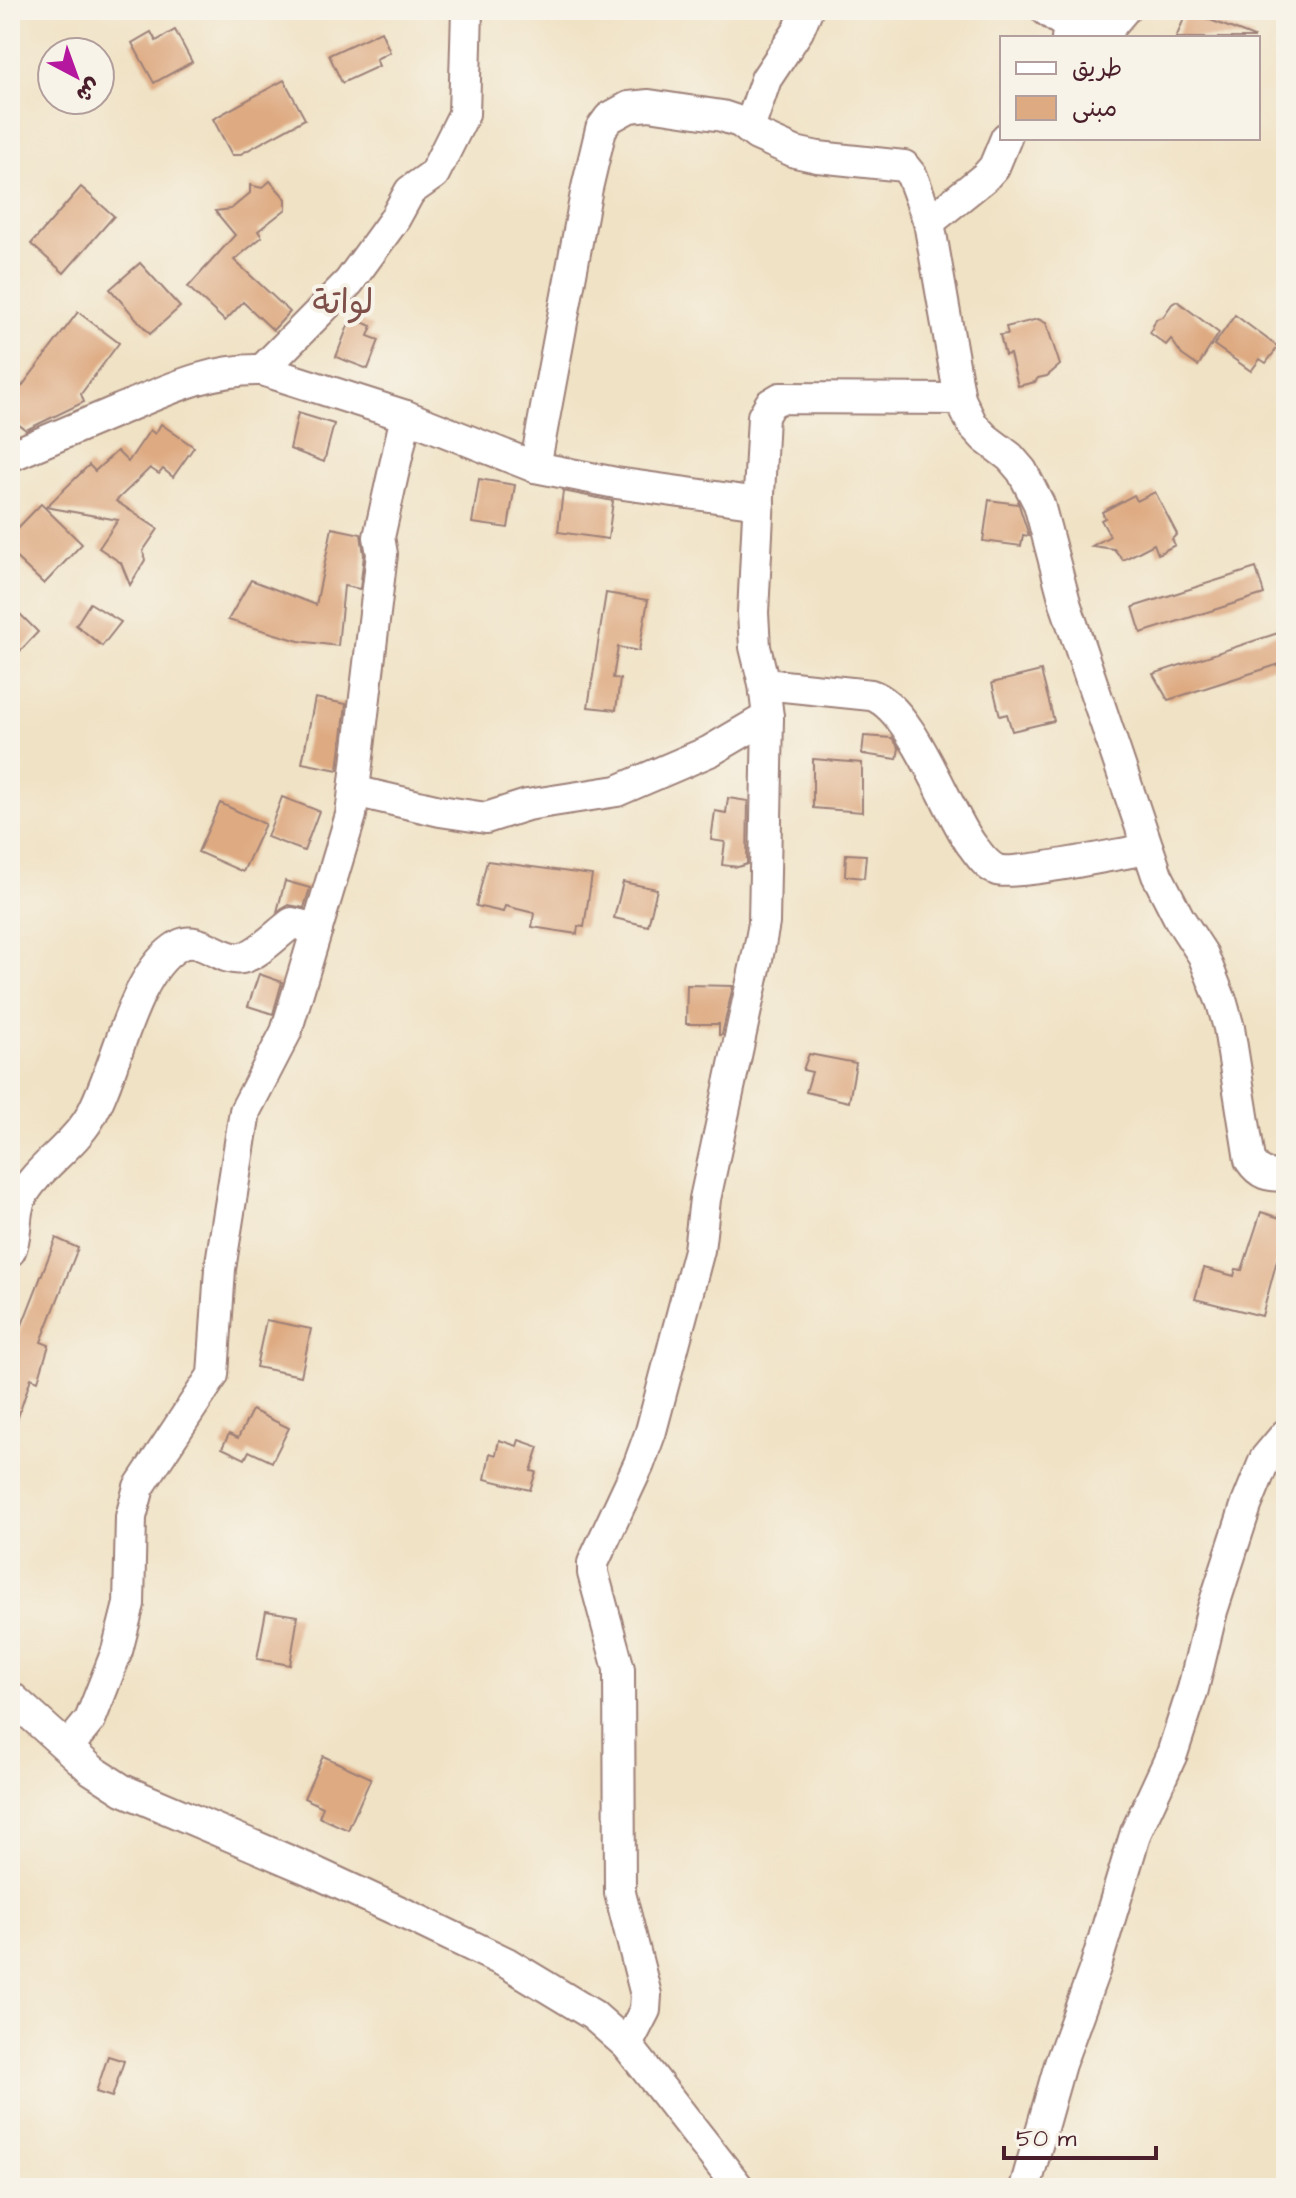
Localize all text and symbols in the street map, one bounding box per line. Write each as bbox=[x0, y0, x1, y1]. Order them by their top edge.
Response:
north arrow bbox=[36, 36, 116, 116]
legend bbox=[1000, 36, 1260, 140]
text: طريق bbox=[1072, 52, 1122, 86]
text: ش bbox=[69, 70, 107, 110]
text: مبنى bbox=[1072, 92, 1117, 126]
district label: لواتة bbox=[312, 279, 374, 327]
scale bar bbox=[1004, 2110, 1156, 2160]
text: 50 m bbox=[1016, 2122, 1077, 2156]

